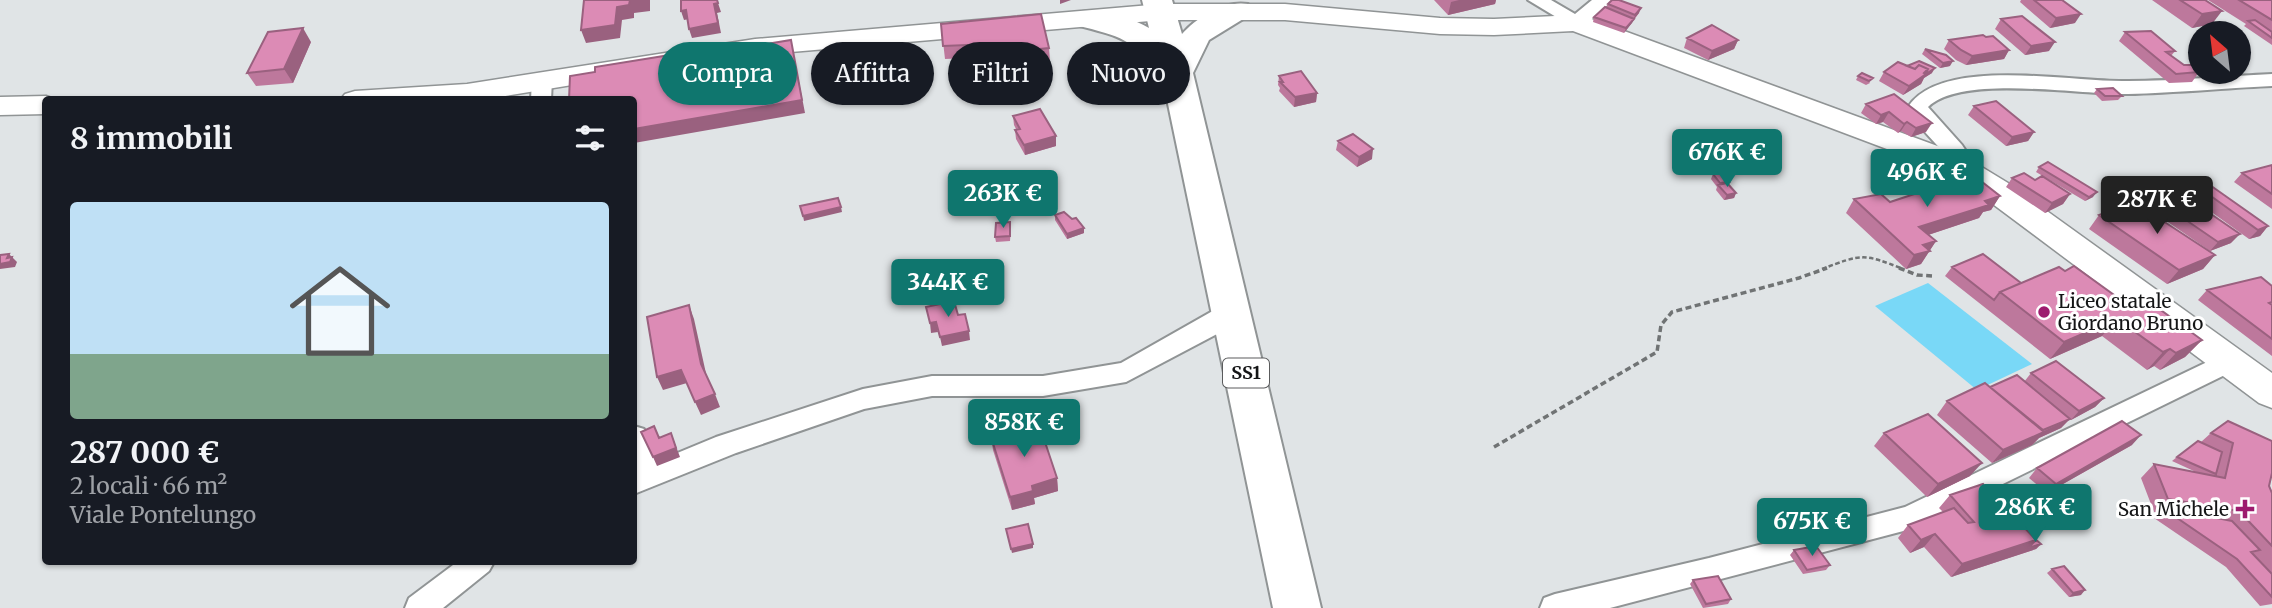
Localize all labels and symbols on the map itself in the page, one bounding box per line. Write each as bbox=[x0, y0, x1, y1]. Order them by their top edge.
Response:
north arrow bbox=[2188, 21, 2250, 84]
pin: 676K € bbox=[1670, 130, 1784, 189]
pin: 496K € bbox=[1870, 150, 1984, 209]
pin: 263K € bbox=[946, 170, 1060, 230]
pin: 287K € bbox=[2100, 176, 2214, 236]
pin: 344K € bbox=[891, 260, 1005, 319]
place label: Liceo statale Giordano Bruno bbox=[2058, 289, 2203, 335]
marker: Liceo statale Giordano Bruno bbox=[2036, 304, 2052, 320]
road number: SS1 bbox=[1223, 358, 1269, 388]
pin: 858K € bbox=[967, 400, 1081, 459]
pin: 286K € bbox=[1978, 484, 2092, 544]
place label: San Michele bbox=[2118, 497, 2229, 521]
pin: 675K € bbox=[1755, 498, 1869, 558]
marker: San Michele bbox=[2235, 499, 2255, 519]

